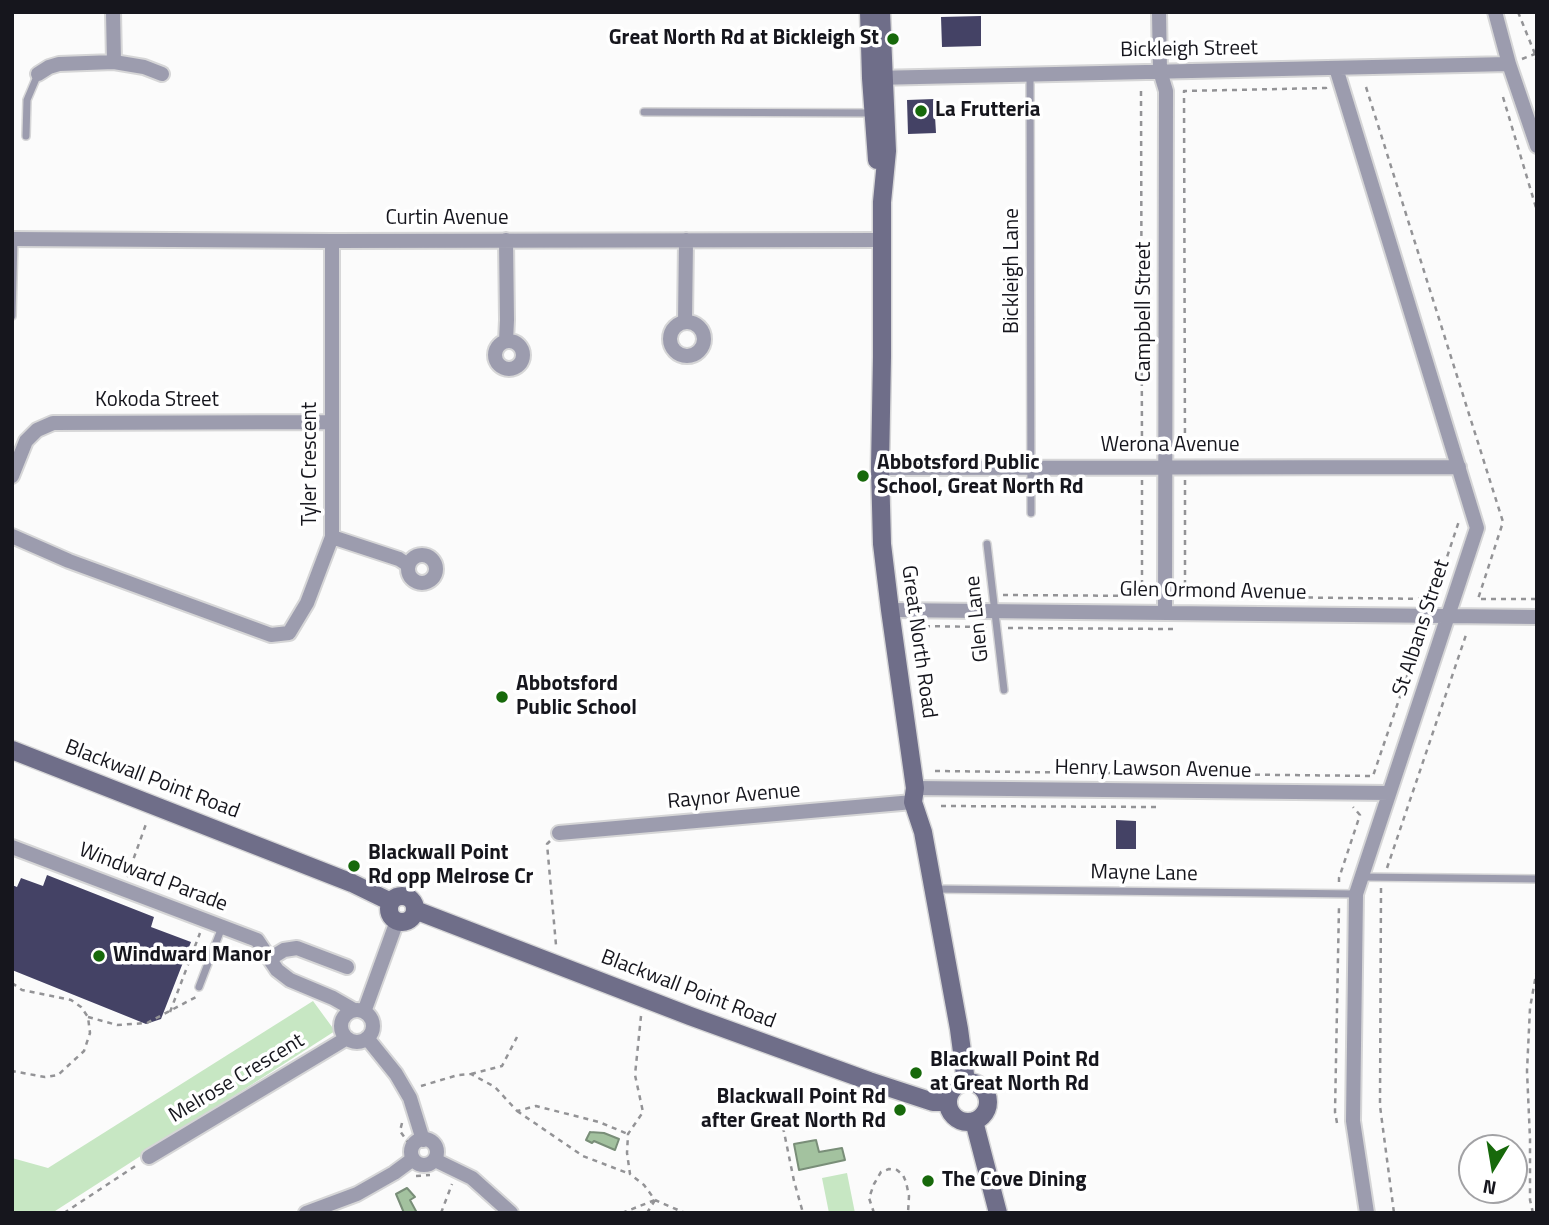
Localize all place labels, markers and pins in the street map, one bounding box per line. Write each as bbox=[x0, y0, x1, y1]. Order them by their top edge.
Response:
place label: Great North Rd at Bickleigh St bbox=[609, 26, 879, 52]
marker: Great North Rd at Bickleigh St bbox=[885, 31, 901, 47]
place label: La Frutteria bbox=[935, 98, 1040, 124]
marker: La Frutteria bbox=[913, 103, 929, 119]
place label: Abbotsford Public School, Great North Rd bbox=[877, 451, 1084, 501]
marker: Abbotsford Public School, Great North Rd bbox=[855, 468, 871, 484]
place label: Abbotsford Public School bbox=[516, 672, 637, 722]
marker: Abbotsford Public School bbox=[494, 689, 510, 705]
place label: Blackwall Point Rd opp Melrose Cr bbox=[368, 841, 533, 891]
marker: Blackwall Point Rd opp Melrose Cr bbox=[346, 858, 362, 874]
place label: Windward Manor bbox=[113, 943, 271, 969]
marker: Windward Manor bbox=[91, 948, 107, 964]
place label: Blackwall Point Rd at Great North Rd bbox=[930, 1048, 1100, 1098]
marker: Blackwall Point Rd at Great North Rd bbox=[908, 1065, 924, 1081]
place label: Blackwall Point Rd after Great North Rd bbox=[701, 1085, 886, 1135]
marker: Blackwall Point Rd after Great North Rd bbox=[892, 1102, 908, 1118]
place label: The Cove Dining bbox=[942, 1168, 1087, 1194]
marker: The Cove Dining bbox=[920, 1173, 936, 1189]

